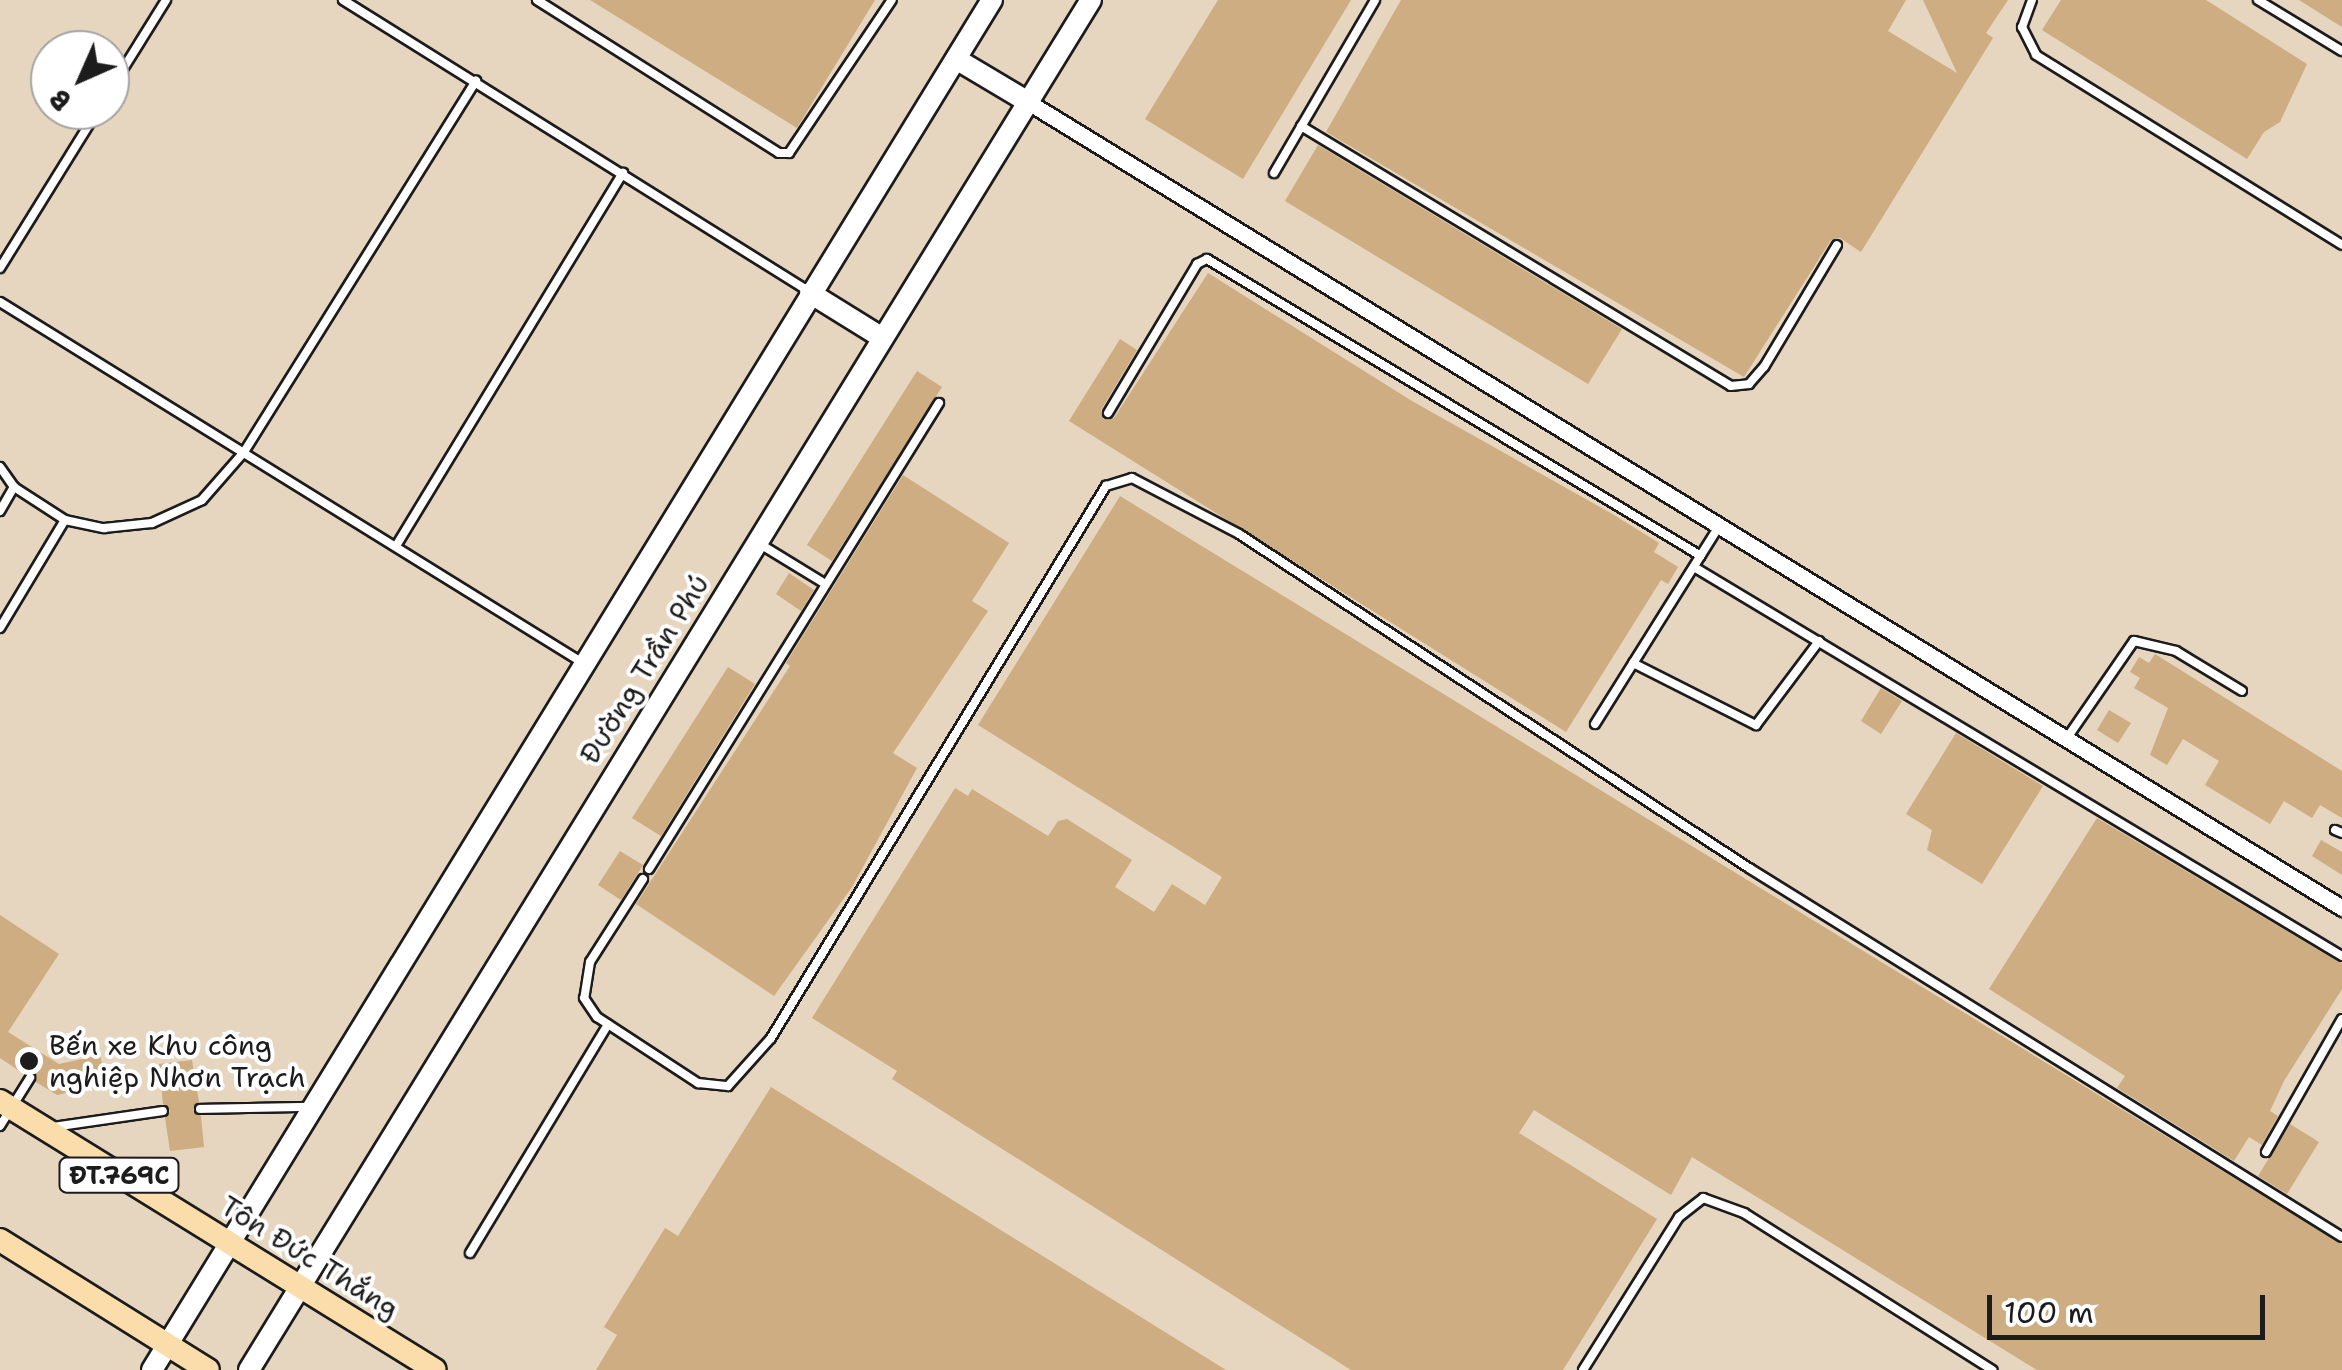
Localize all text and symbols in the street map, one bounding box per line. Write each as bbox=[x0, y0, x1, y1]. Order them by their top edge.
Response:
north arrow bbox=[30, 30, 130, 130]
text: B bbox=[41, 80, 80, 119]
street label: Đường Trần Phú bbox=[572, 568, 716, 770]
place label: Bến xe Khu công nghiệp Nhơn Trạch bbox=[49, 1028, 306, 1094]
marker: Bến xe Khu công nghiệp Nhơn Trạch bbox=[18, 1050, 40, 1072]
road number: ĐT.769C bbox=[56, 1155, 182, 1195]
street label: Tôn Đức Thắng bbox=[215, 1189, 405, 1325]
scale bar bbox=[1992, 1275, 2270, 1337]
text: 100 m bbox=[2004, 1292, 2094, 1333]

